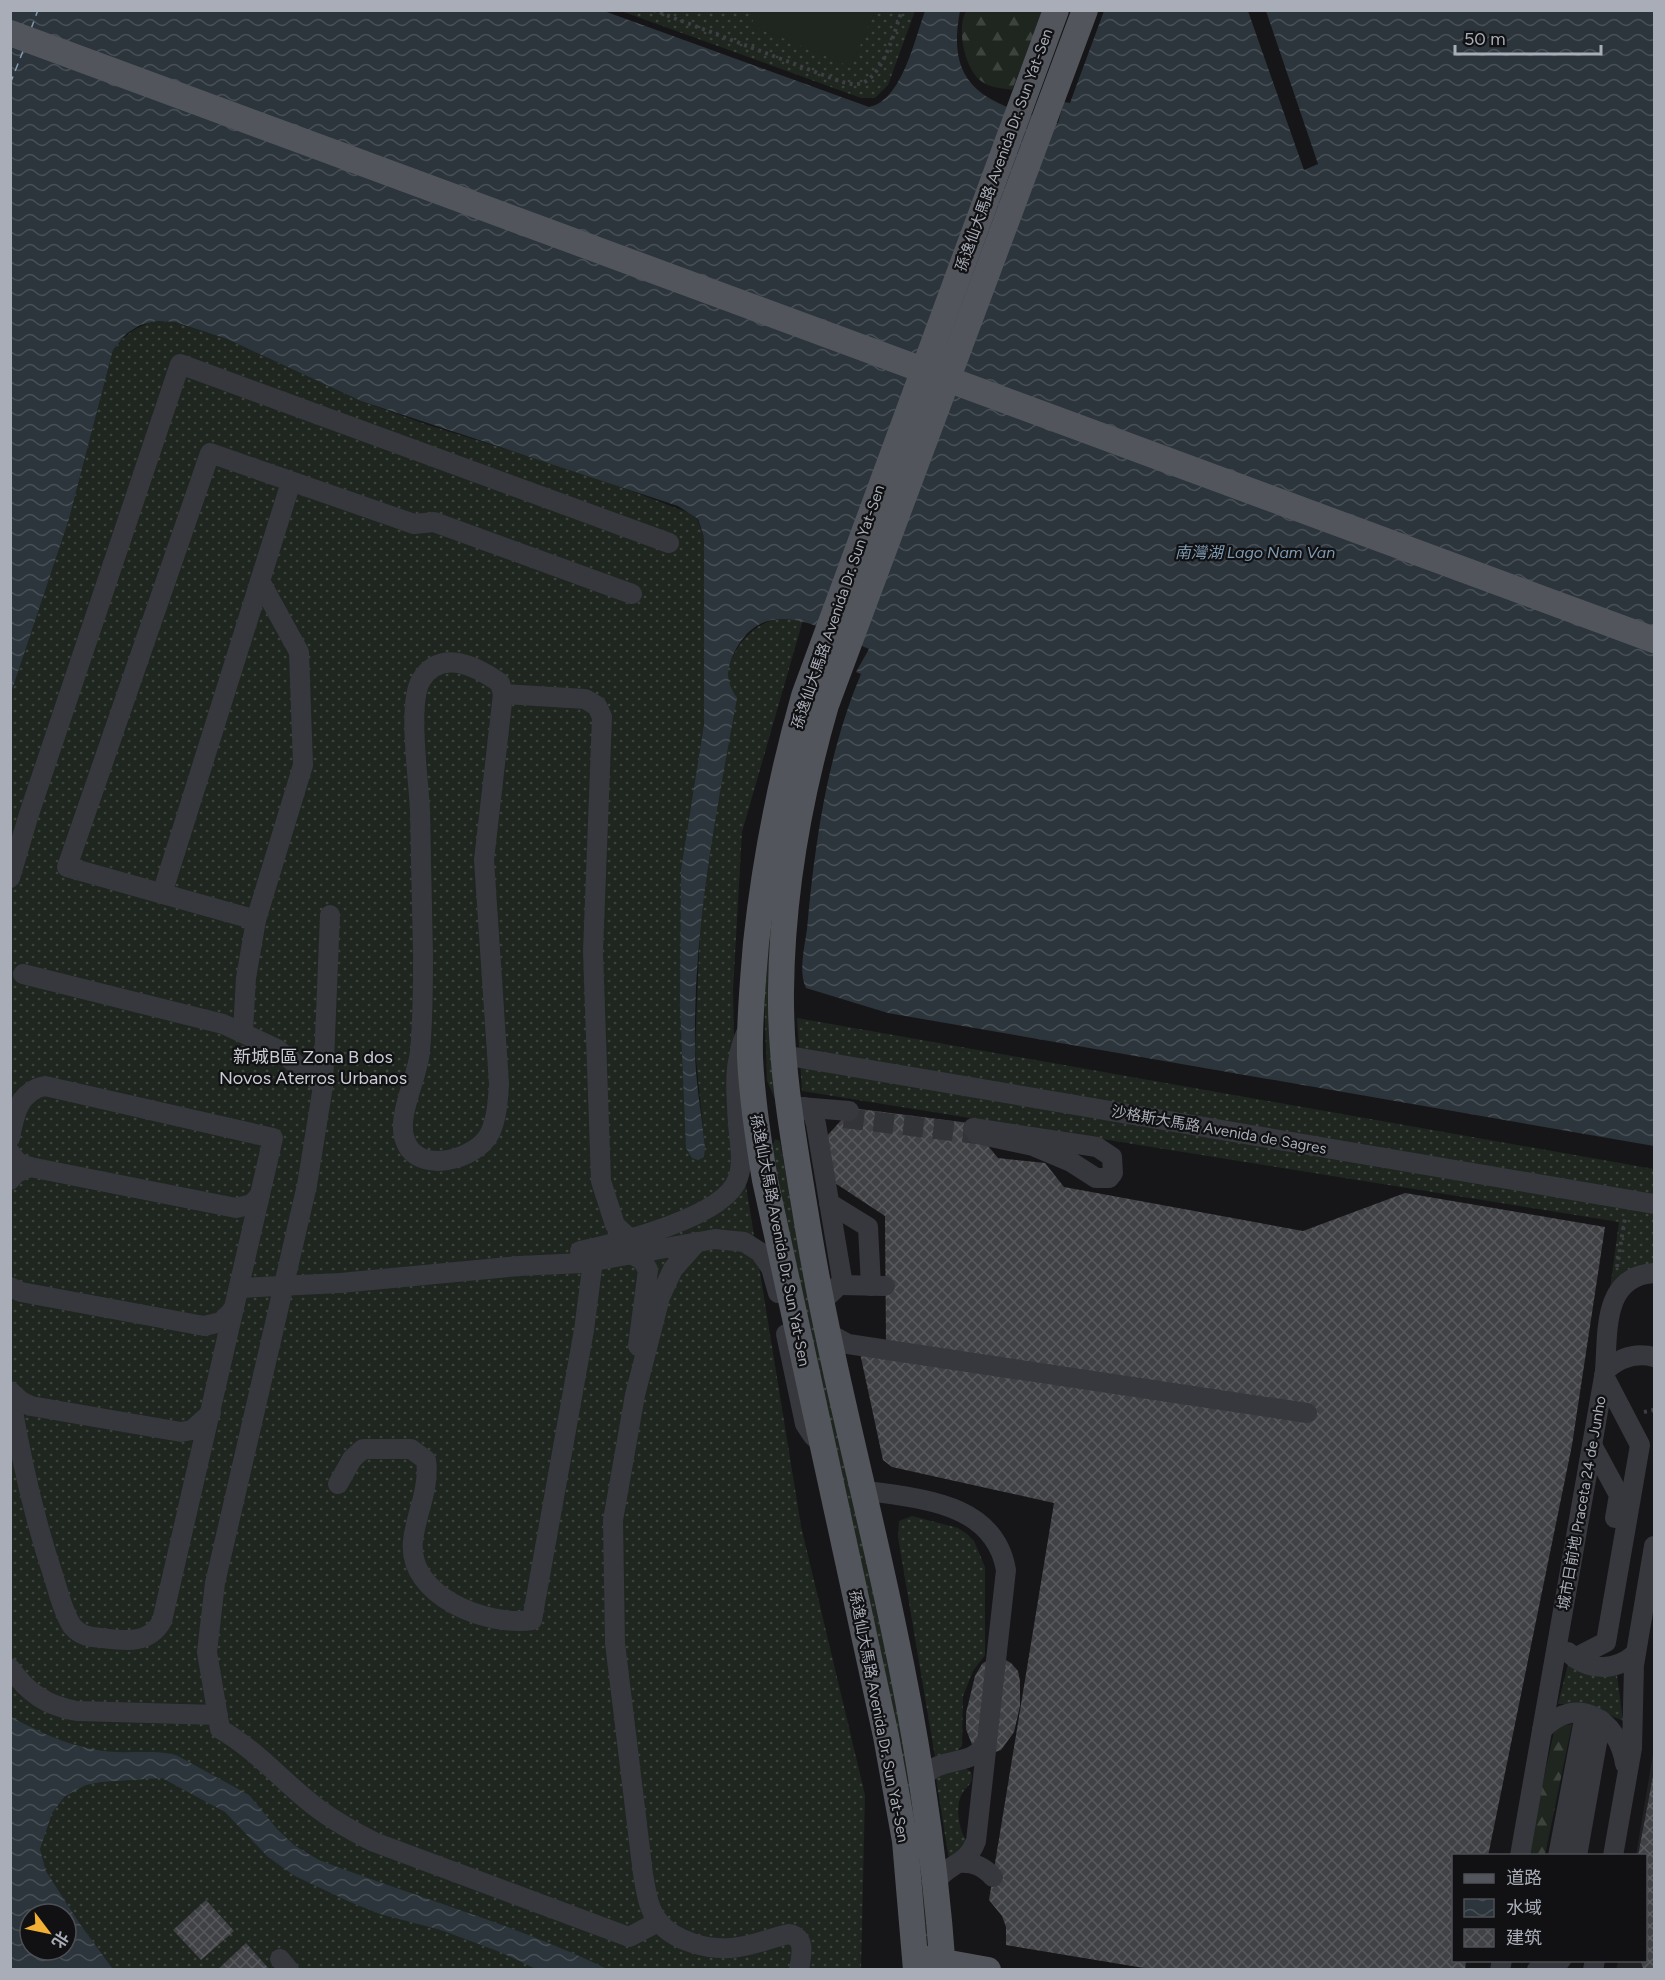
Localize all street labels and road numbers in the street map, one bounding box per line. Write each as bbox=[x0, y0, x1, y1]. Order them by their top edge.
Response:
street label: 孫逸仙大馬路 Avenida Dr. Sun Yat-Sen bbox=[952, 26, 1056, 274]
street label: 孫逸仙大馬路 Avenida Dr. Sun Yat-Sen bbox=[788, 483, 888, 731]
street label: 沙格斯大馬路 Avenida de Sagres bbox=[1110, 1102, 1328, 1158]
street label: 孫逸仙大馬路 Avenida Dr. Sun Yat-Sen bbox=[747, 1112, 813, 1368]
street label: 城市日前地 Praceta 24 de Junho bbox=[1554, 1394, 1610, 1611]
street label: 孫逸仙大馬路 Avenida Dr. Sun Yat-Sen bbox=[846, 1588, 912, 1844]

